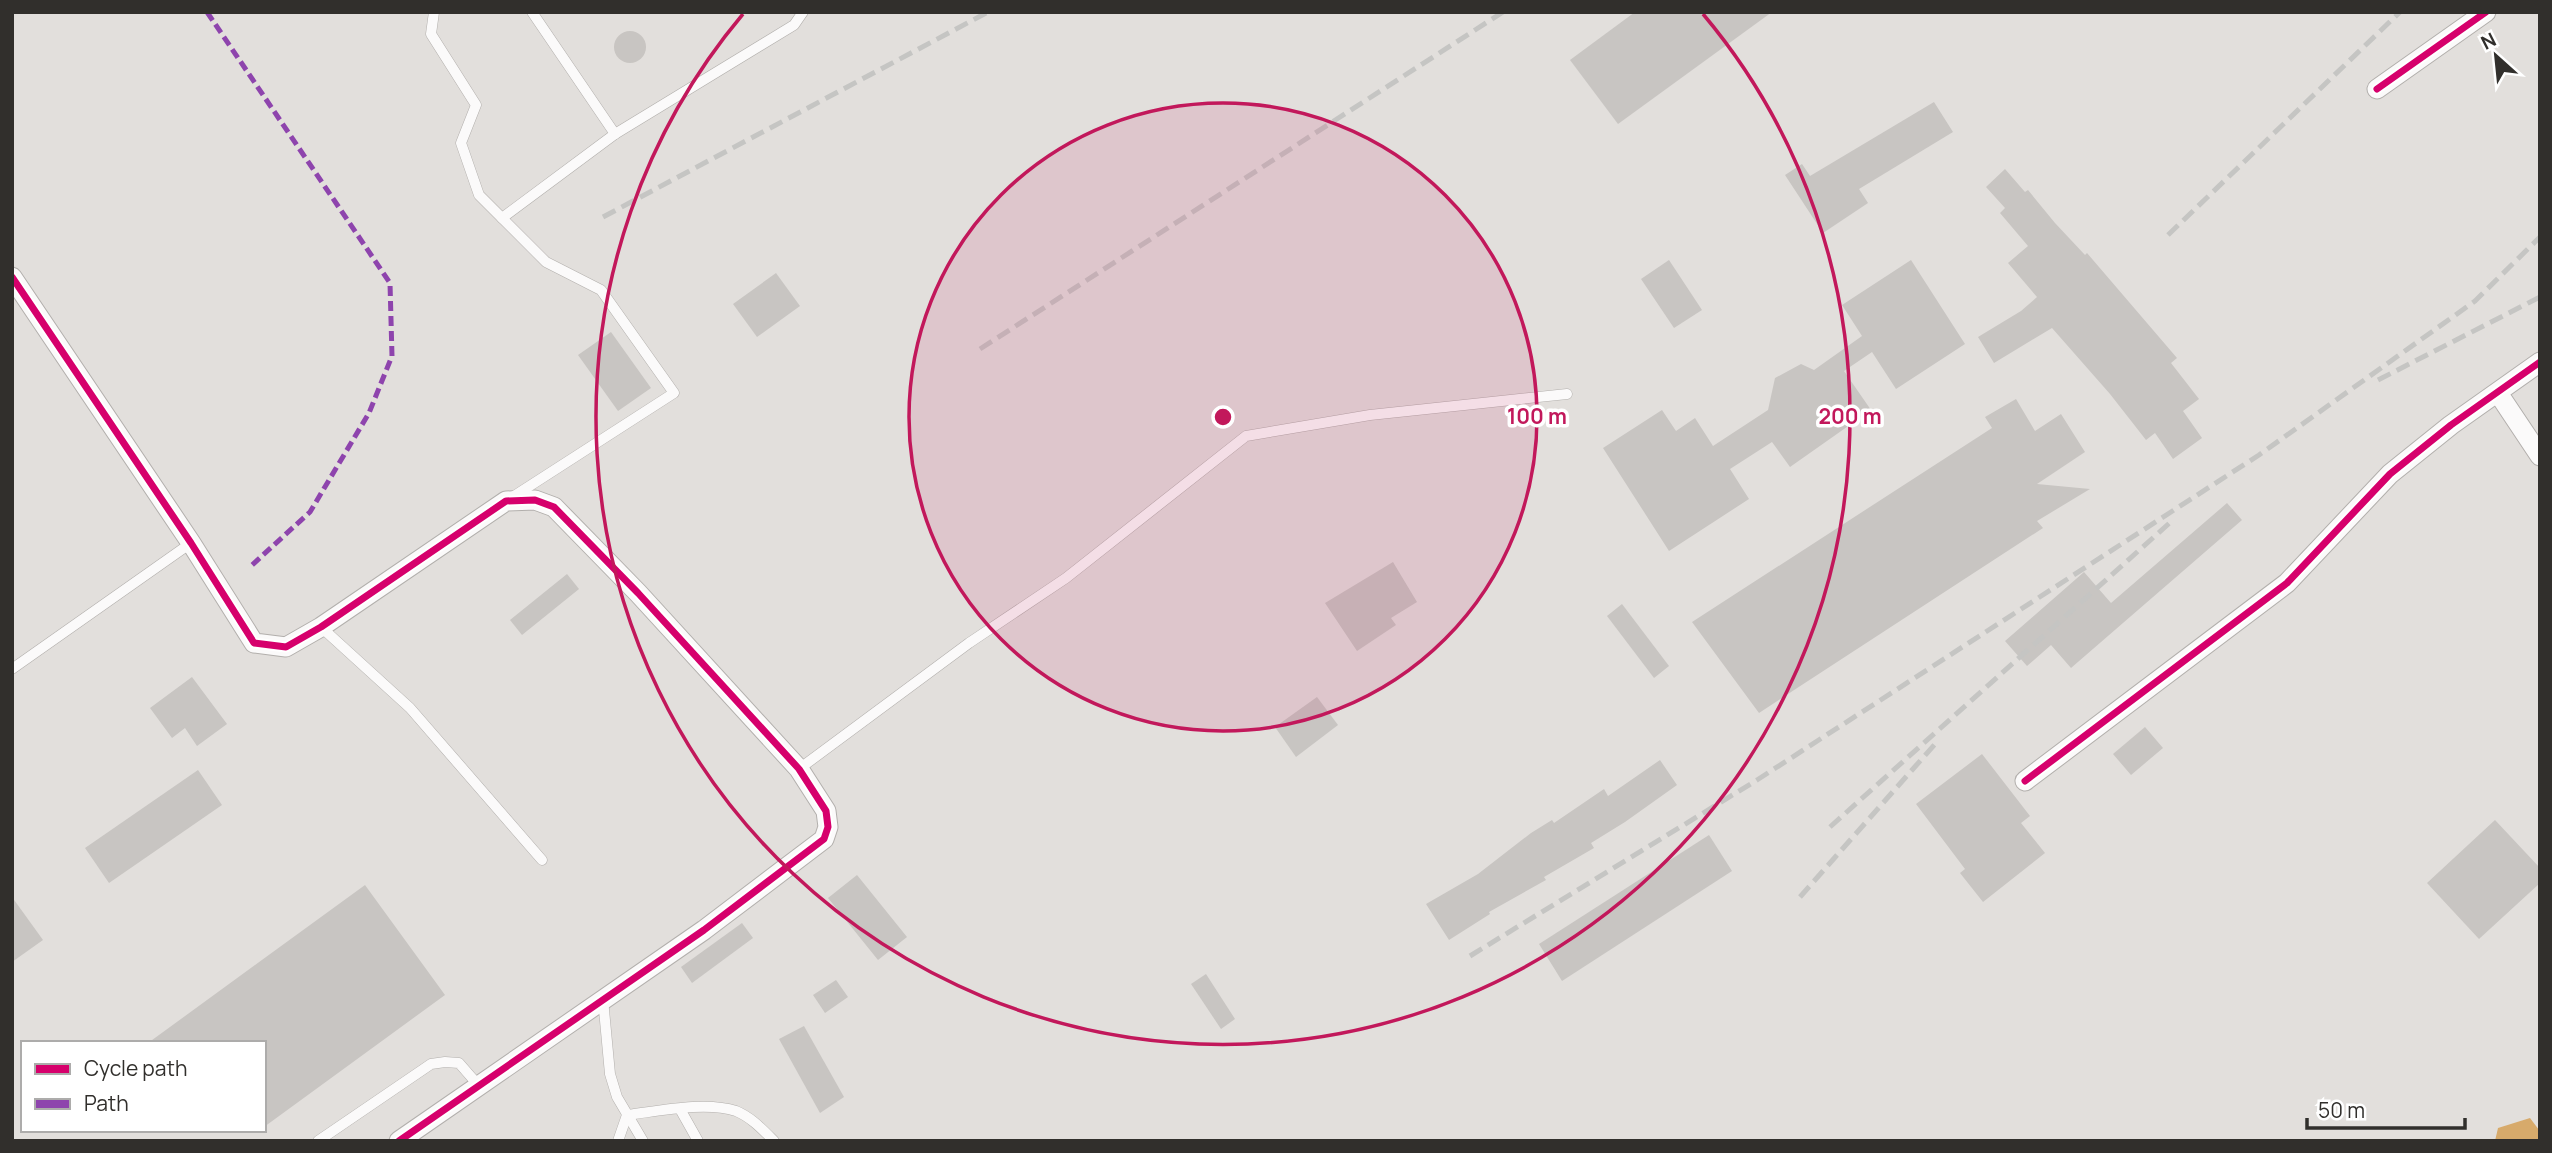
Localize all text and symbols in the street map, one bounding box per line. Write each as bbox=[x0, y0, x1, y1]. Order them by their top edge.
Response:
north arrow bbox=[2461, 21, 2531, 91]
text: N bbox=[2476, 26, 2500, 56]
text: 100 m bbox=[1507, 402, 1567, 430]
text: 200 m bbox=[1818, 402, 1882, 430]
centre of rings bbox=[1211, 405, 1235, 429]
legend bbox=[21, 1041, 266, 1132]
text: Cycle path bbox=[84, 1054, 187, 1082]
scale bar bbox=[2307, 1086, 2464, 1130]
text: Path bbox=[84, 1089, 129, 1117]
text: 50 m bbox=[2318, 1096, 2365, 1124]

